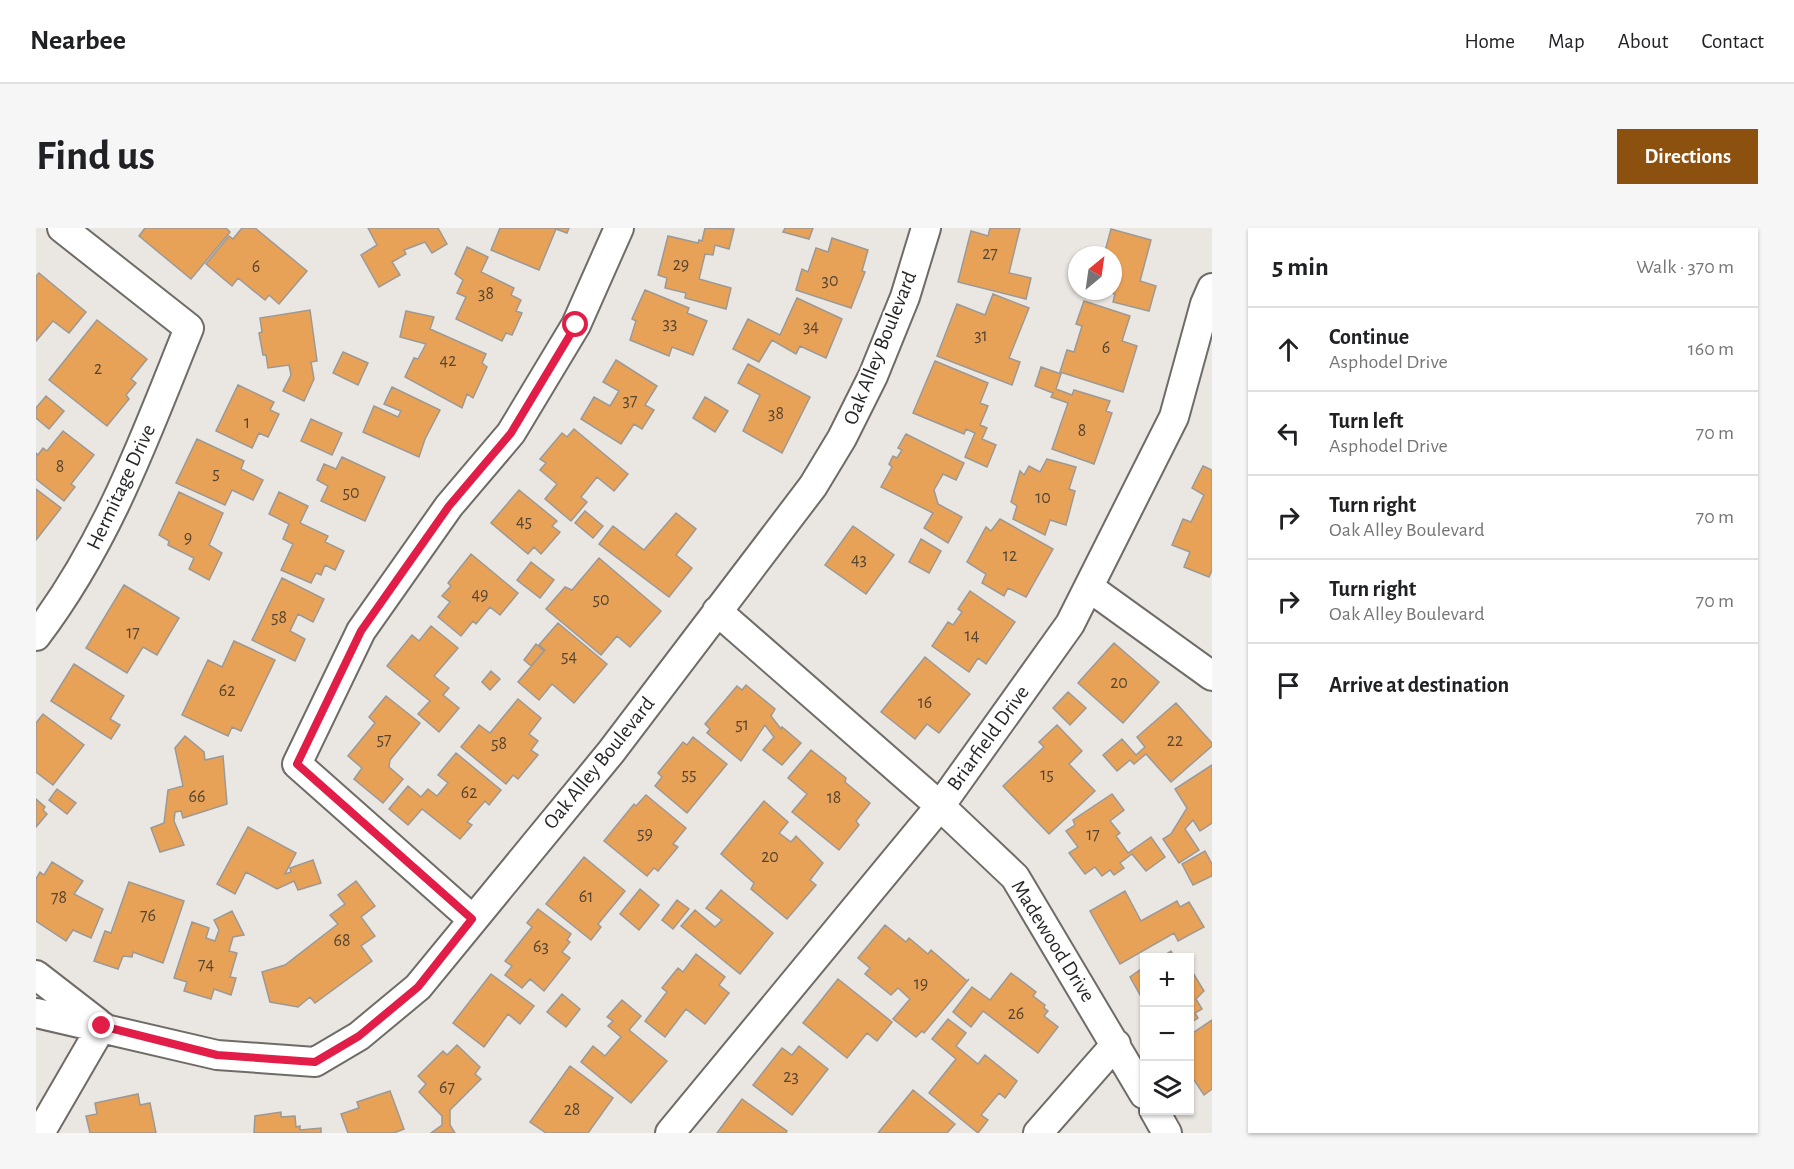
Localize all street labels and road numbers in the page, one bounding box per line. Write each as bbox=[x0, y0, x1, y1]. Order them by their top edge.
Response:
street label: Oak Alley Boulevard bbox=[840, 268, 920, 428]
street label: Hermitage Drive bbox=[83, 421, 159, 553]
street label: Briarfield Drive bbox=[943, 682, 1033, 794]
street label: Oak Alley Boulevard bbox=[539, 693, 659, 833]
street label: Madewood Drive bbox=[1007, 876, 1099, 1006]

